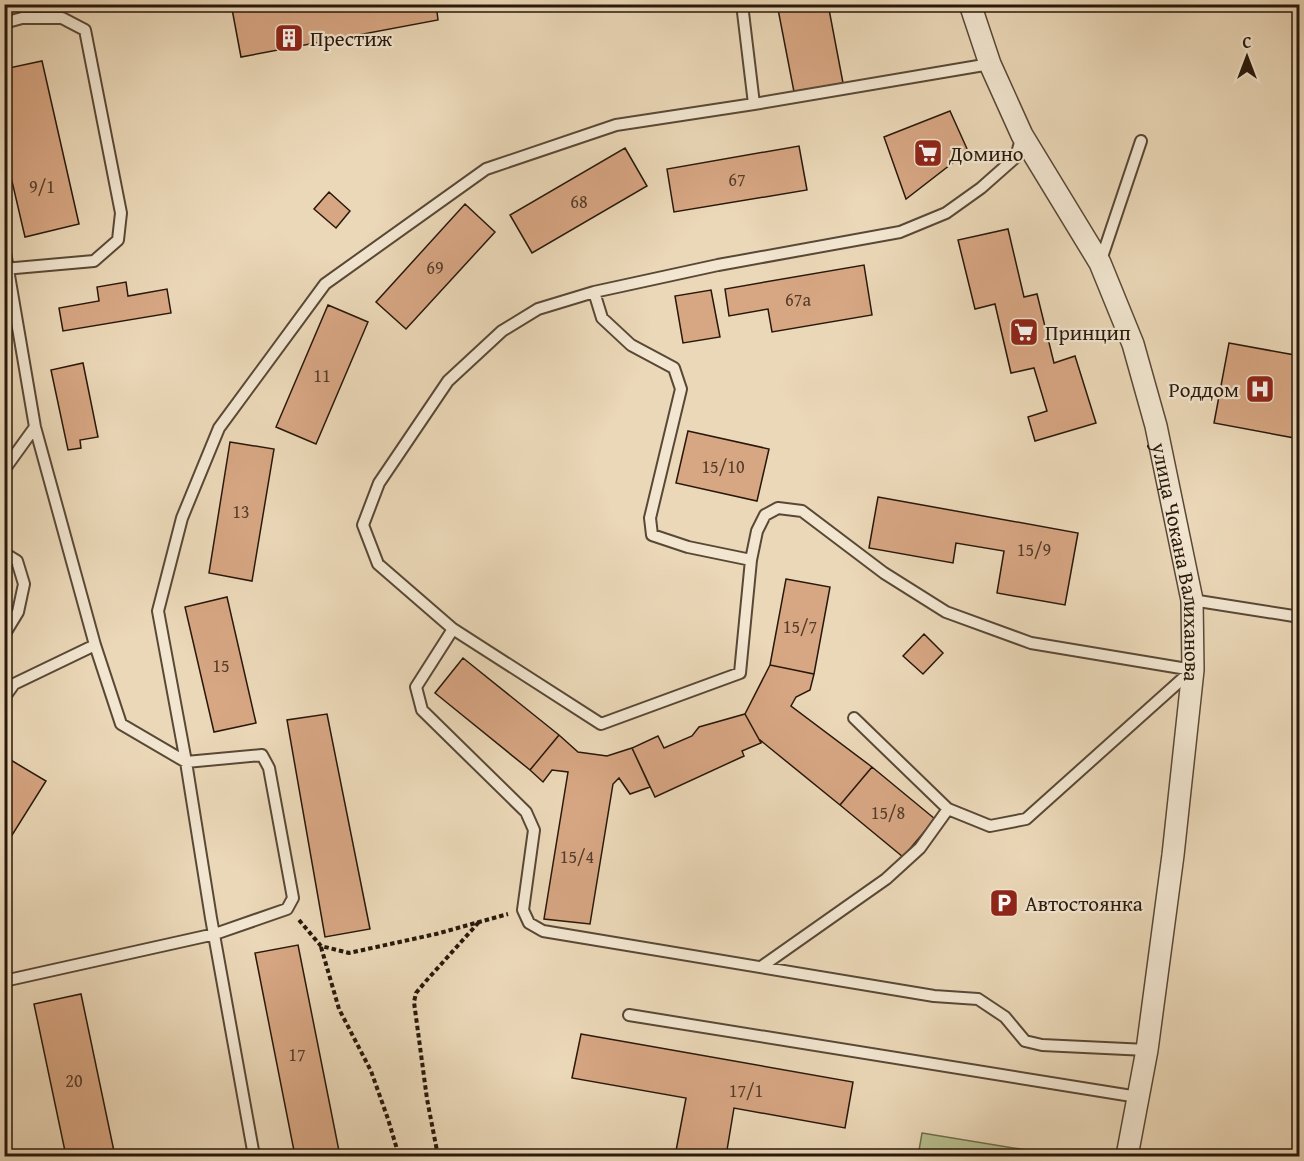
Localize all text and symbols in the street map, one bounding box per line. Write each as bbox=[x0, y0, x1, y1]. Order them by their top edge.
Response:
building icon: Престиж bbox=[273, 22, 305, 54]
place label: Престиж bbox=[310, 23, 393, 54]
north arrow bbox=[1217, 27, 1277, 87]
text: С bbox=[1242, 30, 1252, 54]
supermarket icon: Домино bbox=[912, 137, 944, 169]
place label: Домино bbox=[948, 138, 1024, 169]
house number: 67 bbox=[728, 166, 746, 193]
house number: 9/1 bbox=[29, 173, 55, 200]
house number: 68 bbox=[570, 188, 588, 215]
house number: 69 bbox=[426, 254, 444, 281]
house number: 67а bbox=[785, 286, 811, 313]
supermarket icon: Принцип bbox=[1008, 316, 1040, 348]
place label: Принцип bbox=[1045, 317, 1131, 348]
house number: 11 bbox=[313, 362, 331, 389]
hospital icon: Роддом bbox=[1244, 373, 1276, 405]
place label: Роддом bbox=[1168, 374, 1239, 405]
street label: улица Чокана Валиханова bbox=[1144, 439, 1209, 684]
house number: 15/10 bbox=[701, 453, 745, 480]
house number: 13 bbox=[232, 498, 250, 525]
house number: 15/9 bbox=[1017, 536, 1051, 563]
house number: 15/7 bbox=[783, 613, 817, 640]
house number: 15 bbox=[212, 652, 230, 679]
house number: 15/8 bbox=[871, 799, 905, 826]
house number: 15/4 bbox=[560, 843, 594, 870]
parking icon: Автостоянка bbox=[988, 887, 1020, 919]
place label: Автостоянка bbox=[1025, 888, 1143, 919]
house number: 17 bbox=[288, 1041, 306, 1068]
house number: 20 bbox=[65, 1067, 83, 1094]
house number: 17/1 bbox=[729, 1077, 763, 1104]

